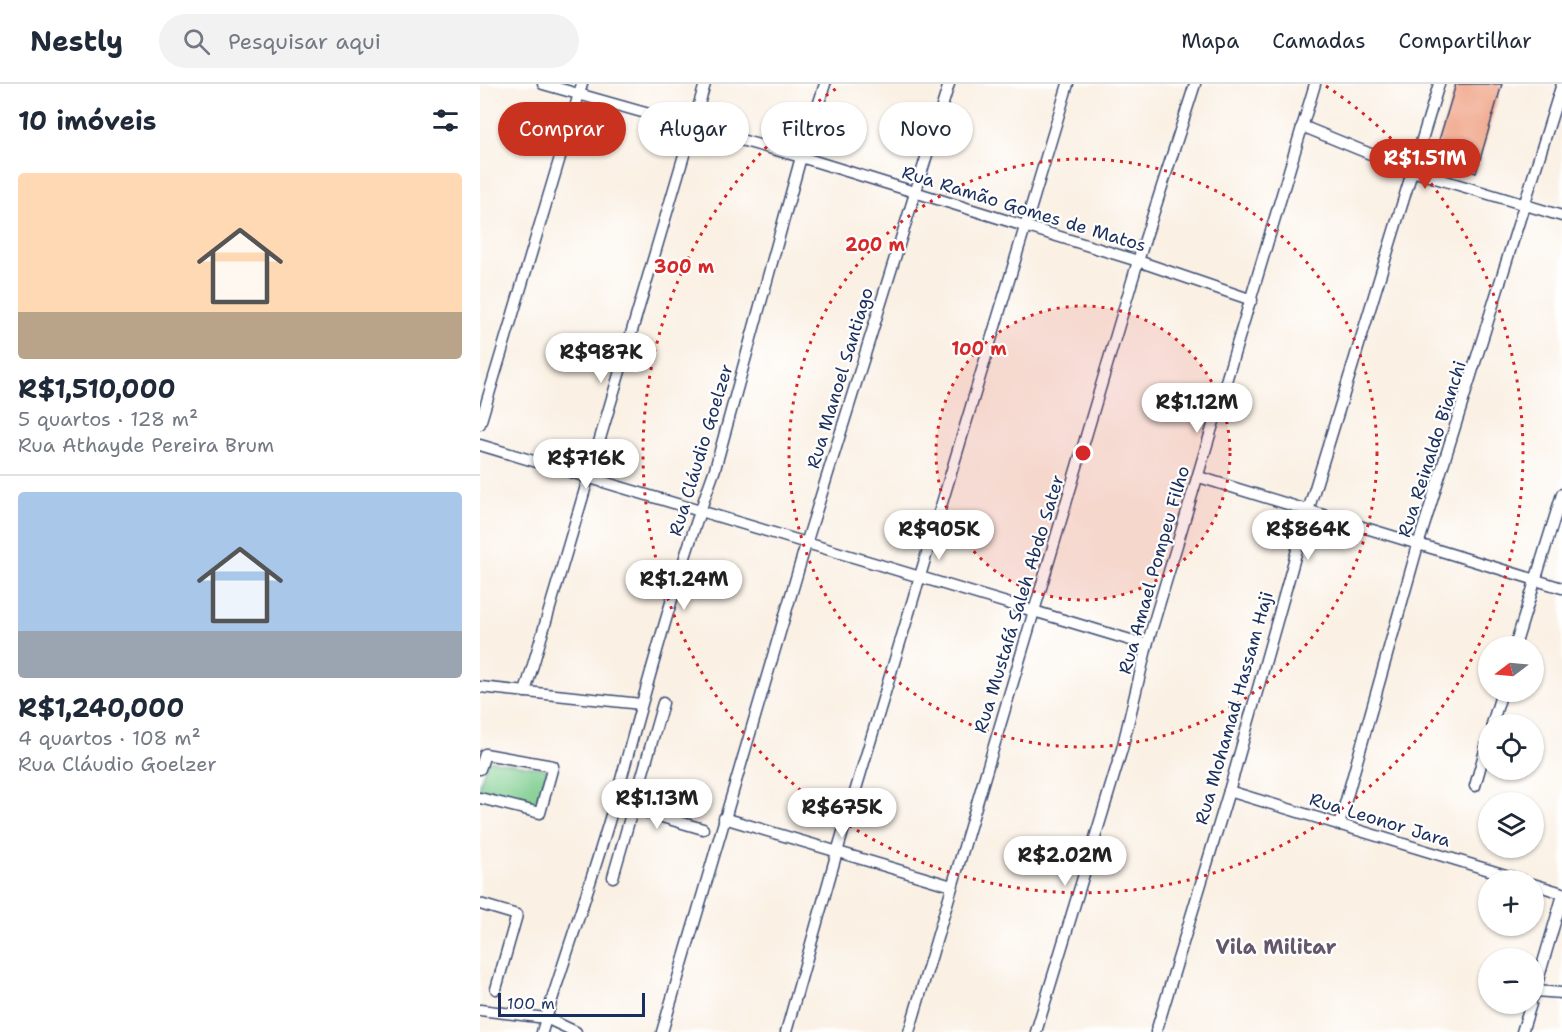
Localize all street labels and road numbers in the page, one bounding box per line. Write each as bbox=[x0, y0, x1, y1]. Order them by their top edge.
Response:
street label: Rua Ramão Gomes de Matos bbox=[899, 160, 1149, 258]
street label: Rua Manoel Santiago bbox=[801, 284, 879, 472]
street label: Rua Reinaldo Bianchi bbox=[1392, 358, 1472, 540]
street label: Rua Cláudio Goelzer bbox=[663, 361, 739, 539]
street label: Rua Amael Pompeu Filho bbox=[1113, 463, 1195, 677]
street label: Rua Mustafá Saleh Abdo Sater bbox=[968, 472, 1070, 736]
street label: Rua Mohamad Hassam Haji bbox=[1189, 589, 1279, 827]
street label: Rua Leonor Jara bbox=[1307, 787, 1453, 853]

